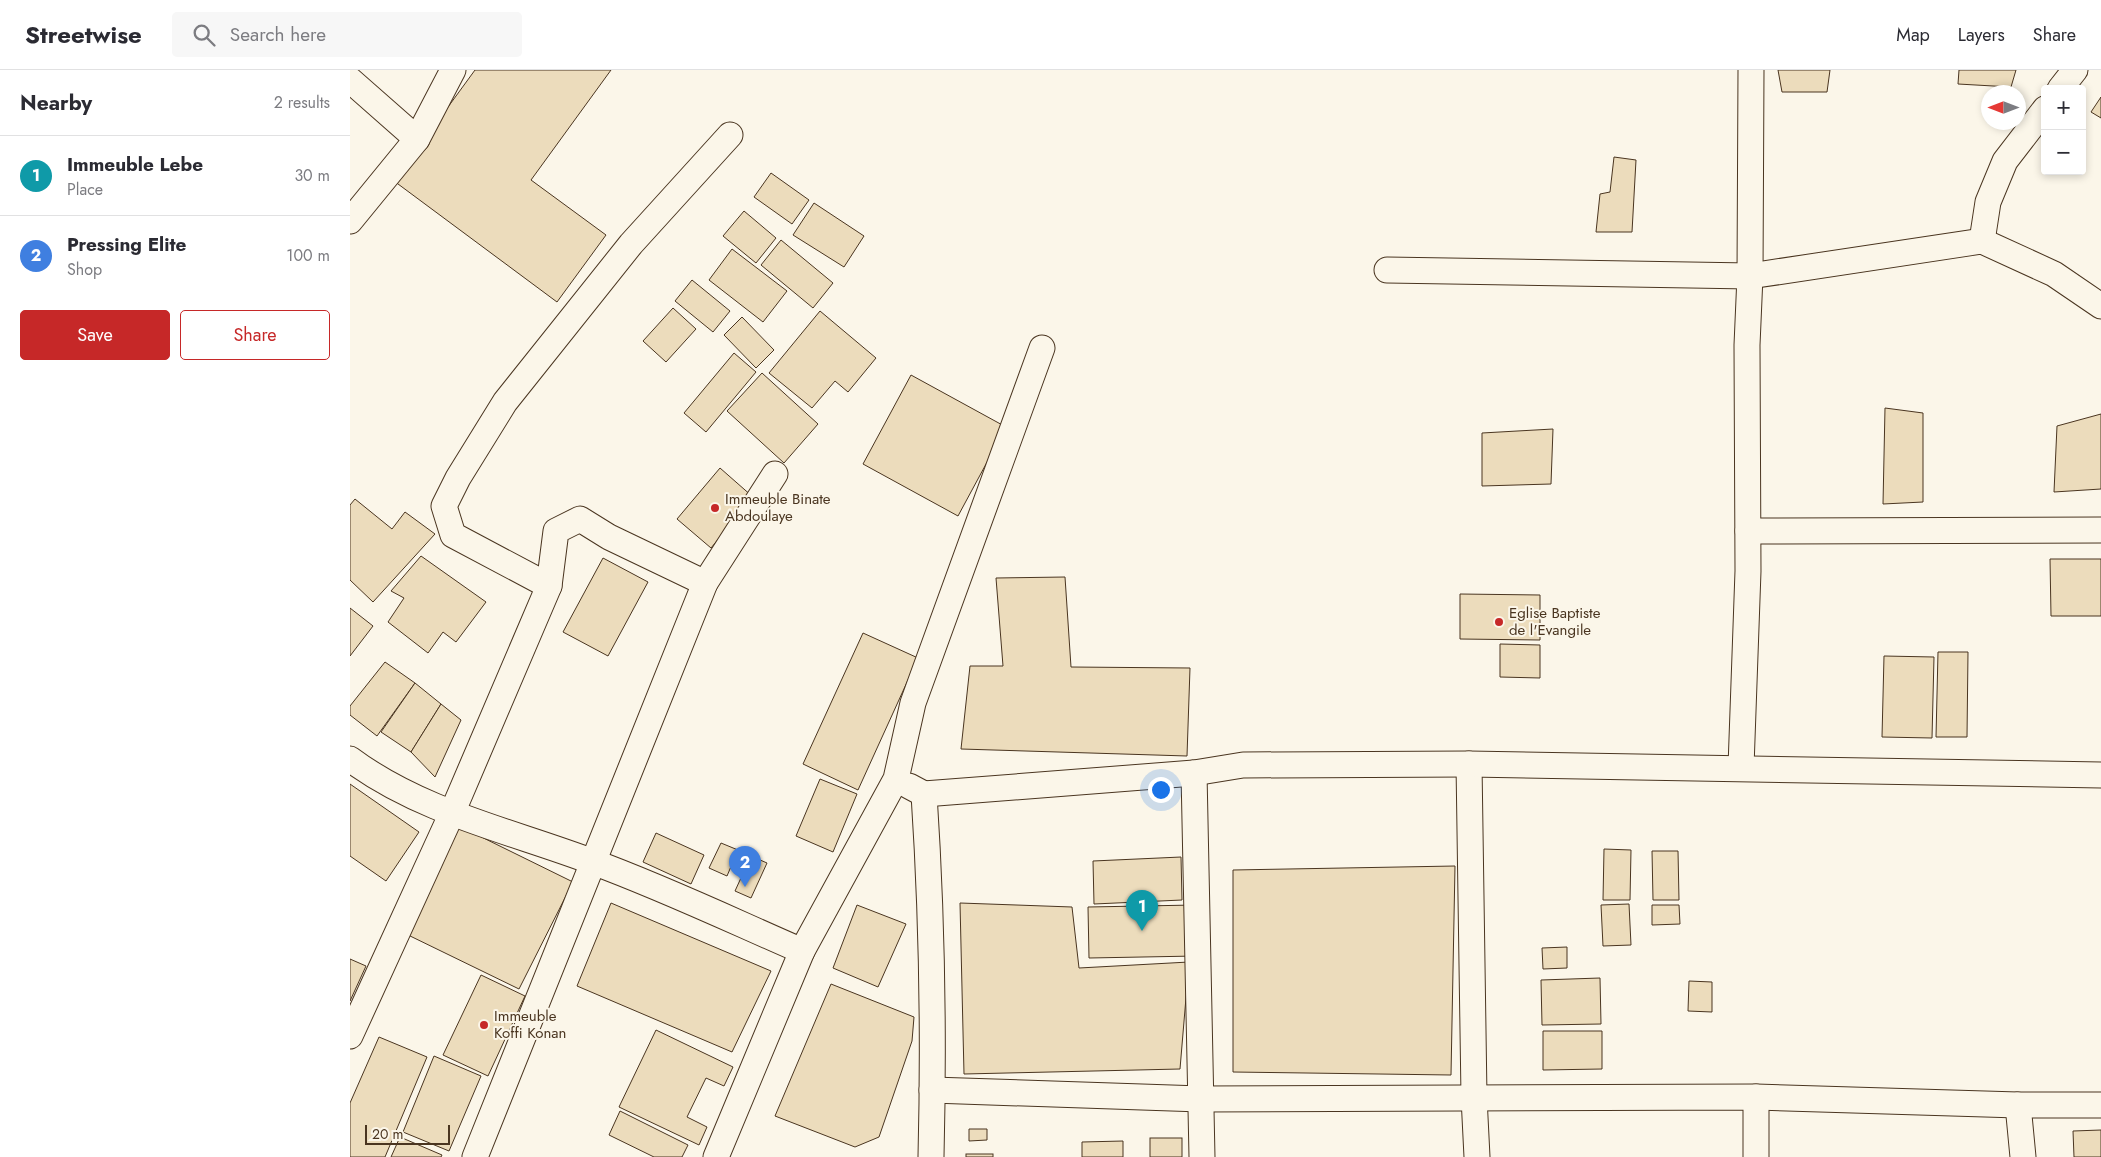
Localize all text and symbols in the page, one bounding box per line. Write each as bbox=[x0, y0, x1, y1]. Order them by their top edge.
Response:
search box bbox=[172, 12, 522, 57]
text: Streetwise bbox=[25, 17, 142, 52]
icon: search bbox=[190, 21, 218, 49]
text: Search here bbox=[230, 21, 326, 48]
text: Map bbox=[1896, 22, 1930, 48]
text: Layers bbox=[1958, 22, 2005, 48]
text: Share bbox=[2033, 22, 2076, 48]
north arrow bbox=[1981, 85, 2026, 130]
map controls bbox=[2041, 85, 2086, 175]
button: + bbox=[2041, 85, 2086, 130]
text: Nearby bbox=[20, 88, 92, 118]
text: 2 results bbox=[274, 91, 330, 114]
button: − bbox=[2041, 130, 2086, 175]
text: Immeuble Lebe bbox=[67, 151, 203, 178]
text: 1 bbox=[32, 164, 40, 187]
text: 30 m bbox=[294, 164, 330, 187]
text: Place bbox=[67, 178, 103, 201]
text: Pressing Elite bbox=[67, 231, 186, 258]
text: 2 bbox=[31, 244, 41, 267]
text: 100 m bbox=[286, 244, 330, 267]
text: Shop bbox=[67, 258, 102, 281]
button: Save bbox=[20, 310, 170, 360]
button: Share bbox=[180, 310, 330, 360]
place label: Immeuble Binate Abdoulaye bbox=[725, 488, 831, 527]
marker: Immeuble Binate Abdoulaye bbox=[709, 502, 721, 514]
place label: Eglise Baptiste de l'Evangile bbox=[1509, 602, 1601, 641]
marker: Eglise Baptiste de l'Evangile bbox=[1493, 616, 1505, 628]
your location bbox=[1148, 777, 1174, 803]
pin: 2 bbox=[729, 846, 761, 887]
pin: 1 bbox=[1126, 890, 1158, 931]
place label: Immeuble Koffi Konan bbox=[494, 1005, 566, 1044]
marker: Immeuble Koffi Konan bbox=[478, 1019, 490, 1031]
scale bar bbox=[365, 1122, 450, 1145]
text: 20 m bbox=[372, 1124, 404, 1144]

